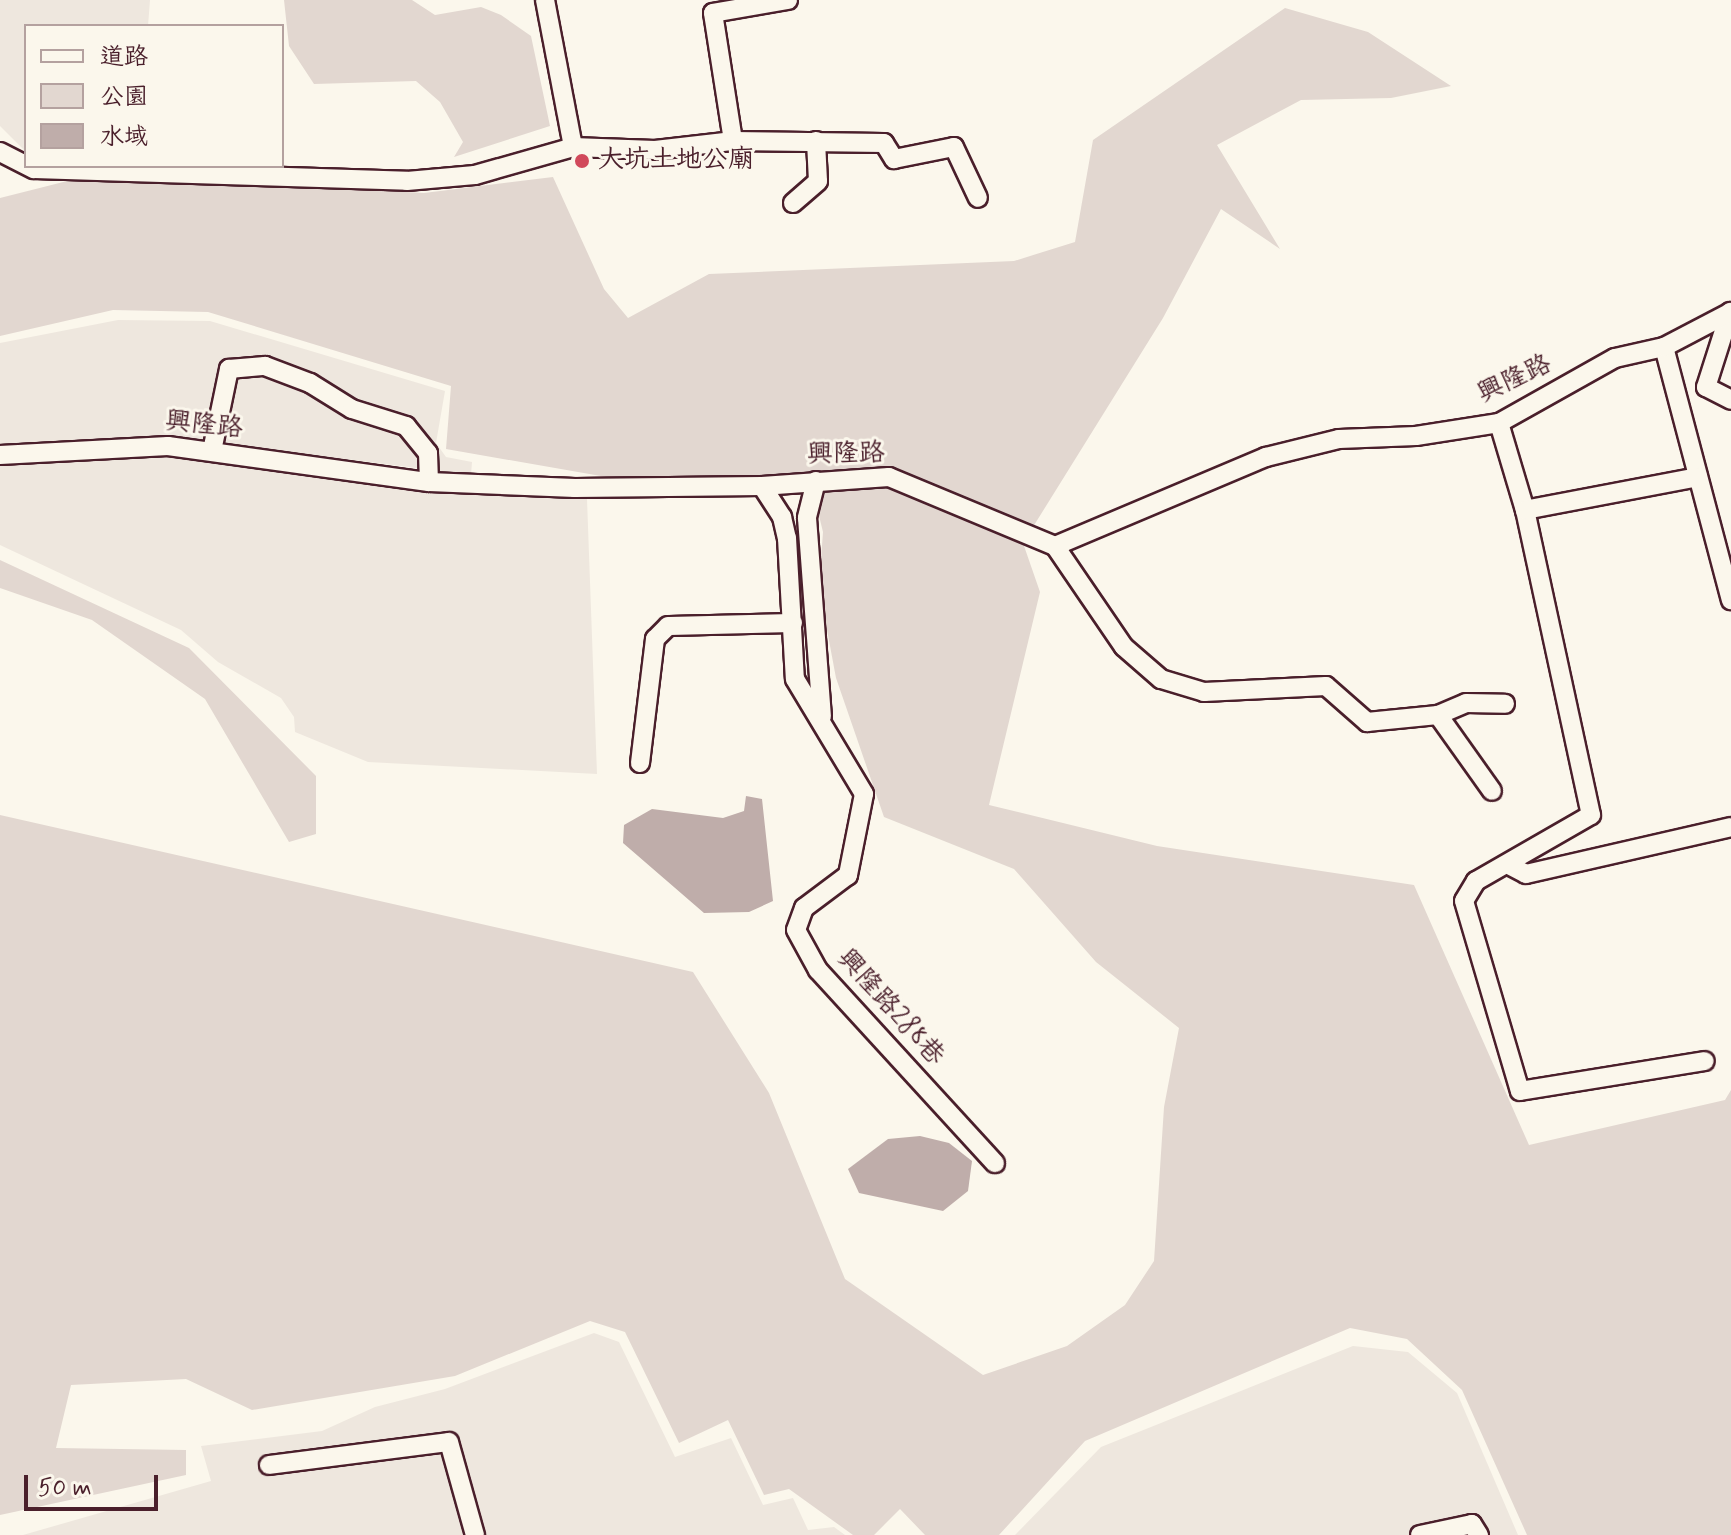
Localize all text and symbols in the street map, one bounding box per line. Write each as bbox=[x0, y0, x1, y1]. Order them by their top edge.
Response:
legend bbox=[24, 24, 284, 168]
text: 道路 bbox=[100, 42, 148, 73]
text: 公園 bbox=[100, 82, 148, 113]
text: 水域 bbox=[100, 122, 148, 153]
place label: 大坑土地公廟 bbox=[598, 145, 754, 177]
marker: 大坑土地公廟 bbox=[573, 152, 591, 170]
street label: 興隆路 bbox=[1473, 349, 1557, 411]
street label: 興隆路 bbox=[164, 406, 244, 446]
street label: 興隆路 bbox=[807, 439, 885, 471]
street label: 興隆路288巷 bbox=[830, 944, 950, 1072]
scale bar bbox=[28, 1459, 162, 1509]
text: 50 m bbox=[38, 1473, 92, 1504]

